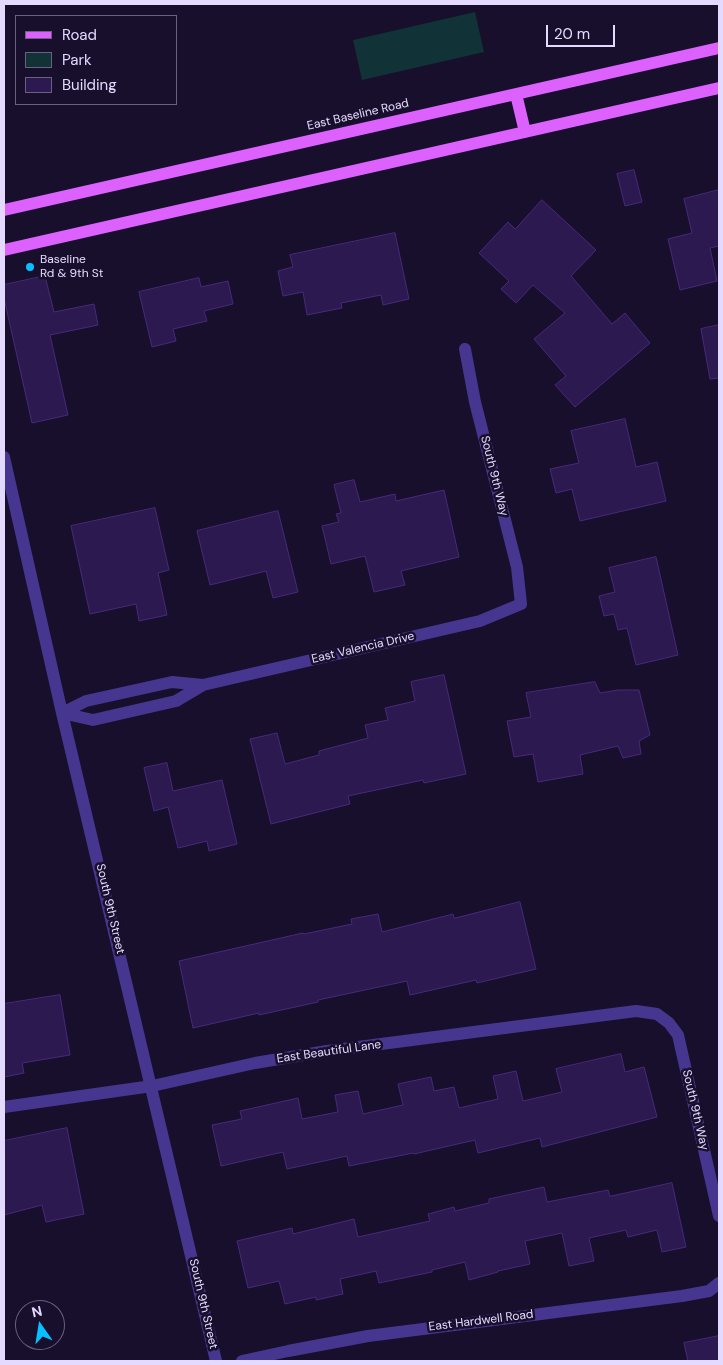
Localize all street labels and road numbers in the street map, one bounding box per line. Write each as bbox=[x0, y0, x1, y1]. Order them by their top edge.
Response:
street label: East Baseline Road bbox=[306, 96, 410, 134]
street label: South 9th Way bbox=[477, 434, 511, 518]
street label: East Valencia Drive bbox=[310, 629, 416, 667]
street label: South 9th Street bbox=[93, 863, 127, 955]
street label: East Beautiful Lane bbox=[276, 1038, 382, 1066]
street label: South 9th Way bbox=[679, 1068, 711, 1152]
street label: South 9th Street bbox=[186, 1258, 220, 1350]
street label: East Hardwell Road bbox=[428, 1307, 534, 1335]

